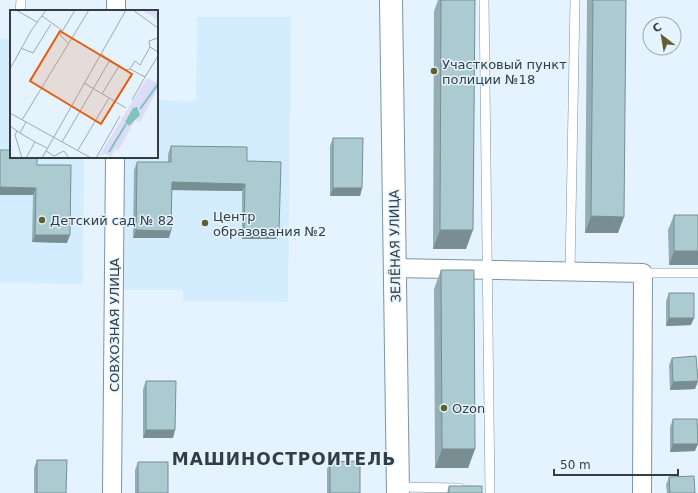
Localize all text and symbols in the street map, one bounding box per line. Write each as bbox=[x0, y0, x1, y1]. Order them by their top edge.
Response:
inset map bbox=[10, 10, 158, 158]
north arrow bbox=[642, 16, 682, 56]
text: С bbox=[650, 20, 664, 36]
place label: Участковый пункт полиции №18 bbox=[442, 57, 567, 87]
marker: Участковый пункт полиции №18 bbox=[429, 66, 439, 76]
street label: ЗЕЛЁНАЯ УЛИЦА bbox=[387, 189, 403, 303]
place label: Центр образования №2 bbox=[213, 209, 326, 239]
place label: Детский сад № 82 bbox=[50, 213, 174, 228]
marker: Детский сад № 82 bbox=[37, 215, 47, 225]
marker: Центр образования №2 bbox=[200, 218, 210, 228]
street label: СОВХОЗНАЯ УЛИЦА bbox=[107, 258, 122, 392]
place label: Ozon bbox=[452, 401, 485, 416]
marker: Ozon bbox=[439, 403, 449, 413]
district label: МАШИНОСТРОИТЕЛЬ bbox=[172, 449, 396, 469]
scale bar bbox=[554, 451, 678, 477]
text: 50 m bbox=[560, 458, 591, 472]

